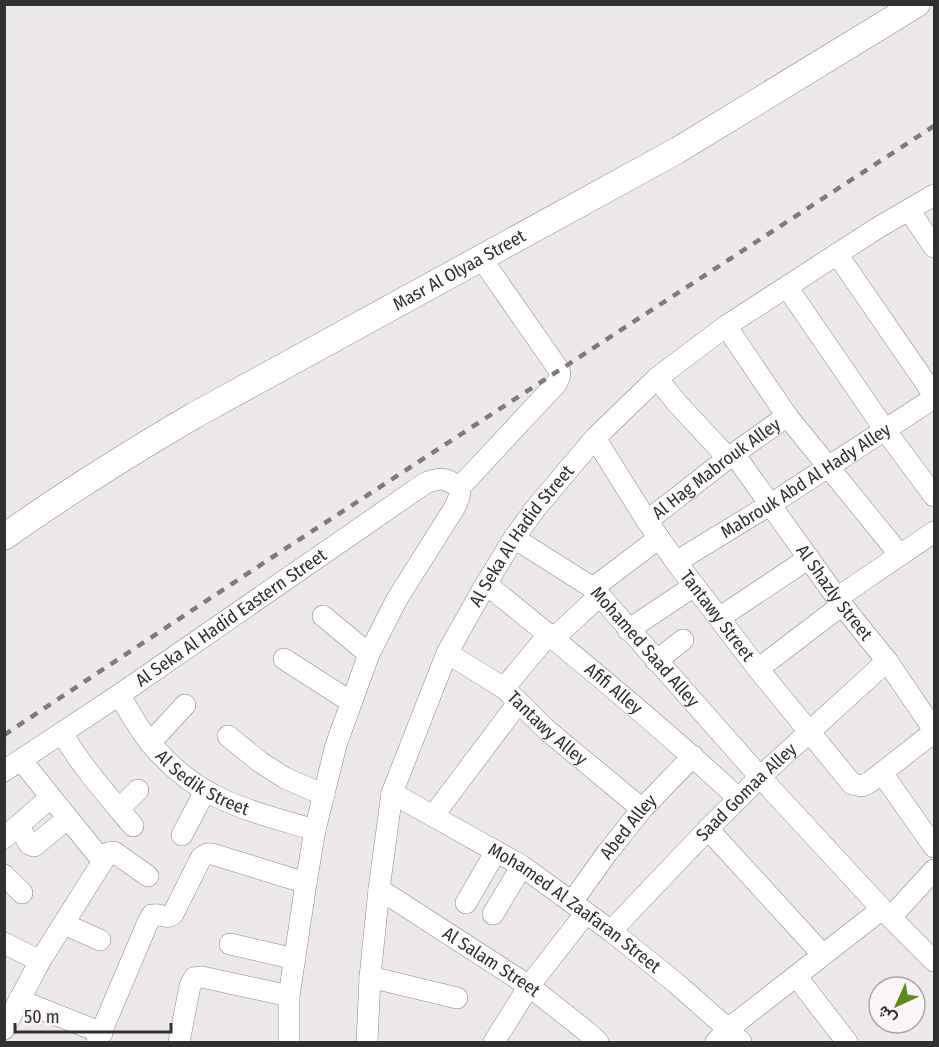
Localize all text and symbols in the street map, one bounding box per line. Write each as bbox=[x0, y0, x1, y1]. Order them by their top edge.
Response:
street label: Masr Al Olyaa Street bbox=[389, 225, 529, 315]
street label: Al Hag Mabrouk Alley bbox=[648, 413, 785, 524]
street label: Mabrouk Abd Al Hady Alley bbox=[717, 418, 895, 543]
street label: Al Seka Al Hadid Street bbox=[465, 460, 579, 610]
street label: Al Shazly Street bbox=[791, 540, 877, 645]
street label: Al Seka Al Hadid Eastern Street bbox=[131, 544, 331, 691]
street label: Tantawy Street bbox=[675, 566, 759, 666]
street label: Mohamed Saad Alley bbox=[586, 582, 704, 712]
street label: Afifi Alley bbox=[580, 658, 647, 719]
street label: Tantawy Alley bbox=[503, 686, 592, 770]
street label: Saad Gomaa Alley bbox=[691, 738, 801, 846]
street label: Al Sedik Street bbox=[151, 745, 252, 820]
street label: Abed Alley bbox=[595, 790, 661, 863]
street label: Mohamed Al Zaafaran Street bbox=[484, 838, 665, 978]
street label: Al Salam Street bbox=[439, 922, 545, 1002]
north arrow bbox=[867, 975, 927, 1035]
scale bar bbox=[15, 996, 171, 1034]
text: ش bbox=[873, 1002, 900, 1029]
text: 50 m bbox=[24, 1006, 60, 1028]

